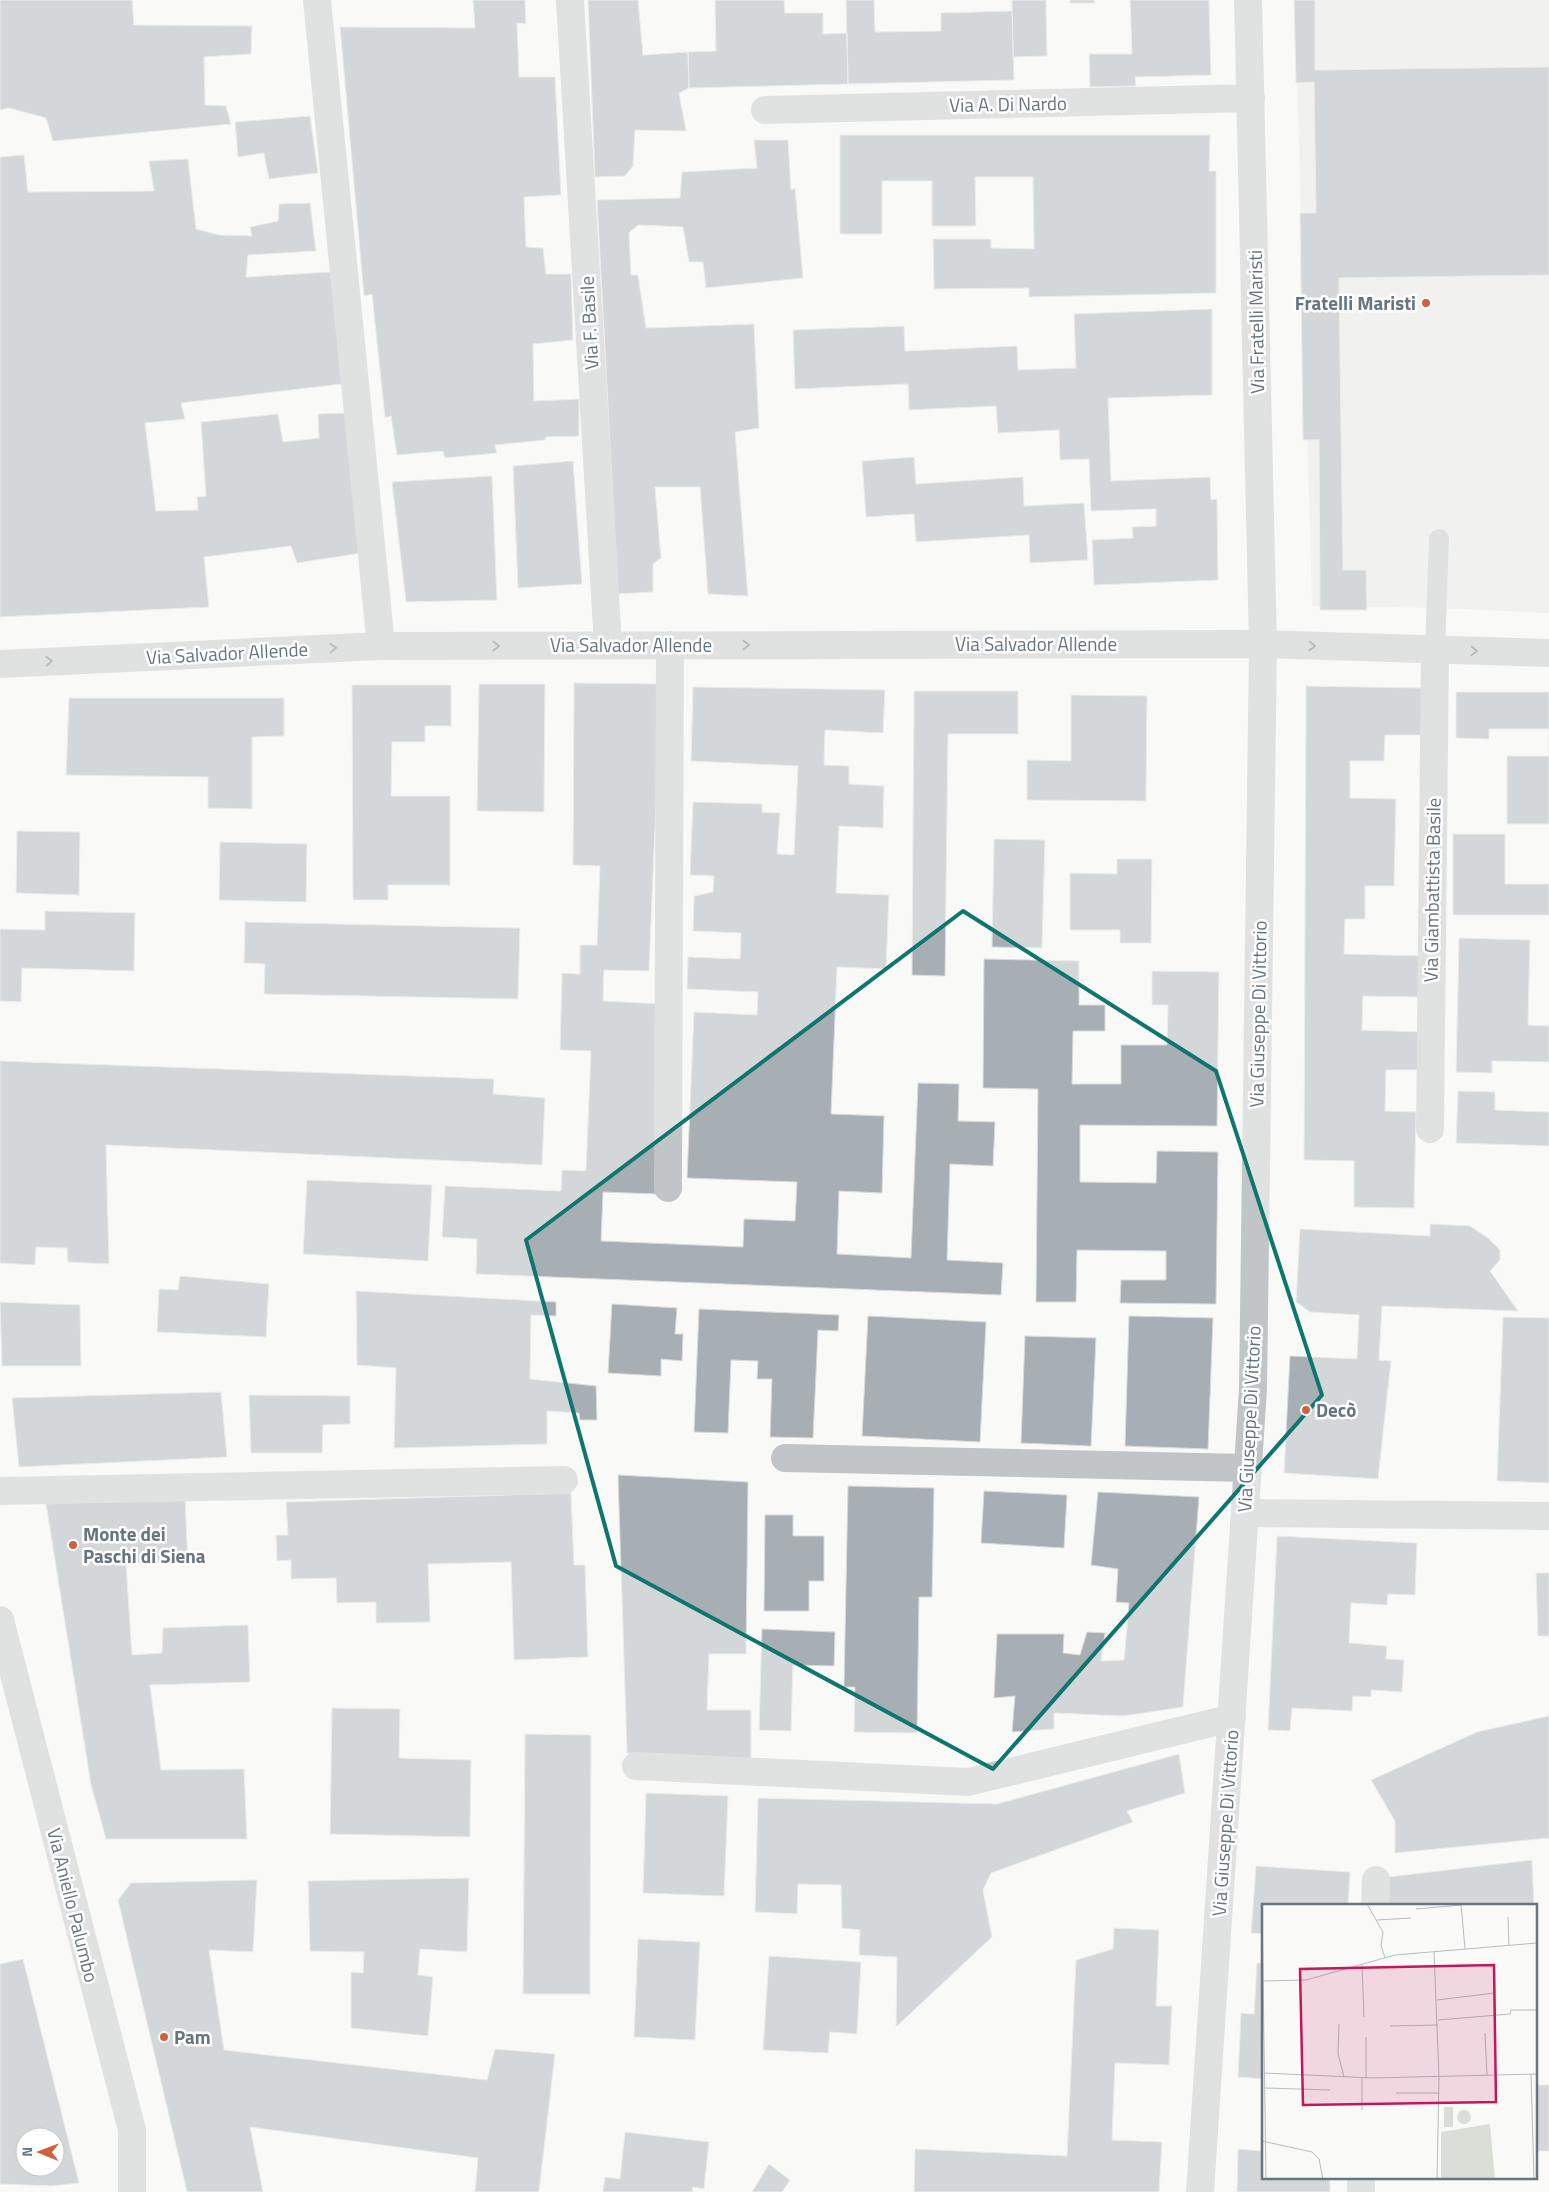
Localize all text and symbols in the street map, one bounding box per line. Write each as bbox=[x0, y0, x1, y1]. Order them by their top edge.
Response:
street label: Via A. Di Nardo bbox=[949, 88, 1067, 119]
street label: Via Fratelli Maristi bbox=[1240, 250, 1271, 394]
street label: Via F. Basile bbox=[572, 275, 605, 371]
place label: Fratelli Maristi bbox=[1295, 288, 1416, 317]
marker: Fratelli Maristi bbox=[1420, 297, 1432, 309]
street label: Via Salvador Allende bbox=[955, 629, 1117, 658]
street label: Via Salvador Allende bbox=[550, 630, 712, 659]
street label: Via Salvador Allende bbox=[145, 634, 309, 671]
one-way arrow bbox=[742, 640, 750, 650]
one-way arrow bbox=[1308, 640, 1316, 651]
one-way arrow bbox=[492, 641, 500, 651]
one-way arrow bbox=[330, 643, 338, 653]
one-way arrow bbox=[1471, 646, 1479, 656]
one-way arrow bbox=[45, 656, 53, 667]
street label: Via Giambattista Basile bbox=[1415, 797, 1448, 983]
street label: Via Giuseppe Di Vittorio bbox=[1241, 920, 1274, 1108]
street label: Via Giuseppe Di Vittorio bbox=[1229, 1325, 1268, 1513]
place label: Decò bbox=[1316, 1395, 1356, 1424]
marker: Decò bbox=[1300, 1404, 1312, 1416]
place label: Monte dei Paschi di Siena bbox=[83, 1519, 206, 1570]
marker: Monte dei Paschi di Siena bbox=[67, 1539, 79, 1551]
street label: Via Giuseppe Di Vittorio bbox=[1204, 1729, 1245, 1917]
street label: Via Aniello Palumbo bbox=[40, 1825, 107, 1985]
inset map bbox=[1262, 1904, 1536, 2180]
place label: Pam bbox=[174, 2022, 211, 2051]
marker: Pam bbox=[158, 2031, 170, 2043]
north arrow bbox=[15, 2127, 65, 2177]
text: N bbox=[16, 2147, 37, 2157]

